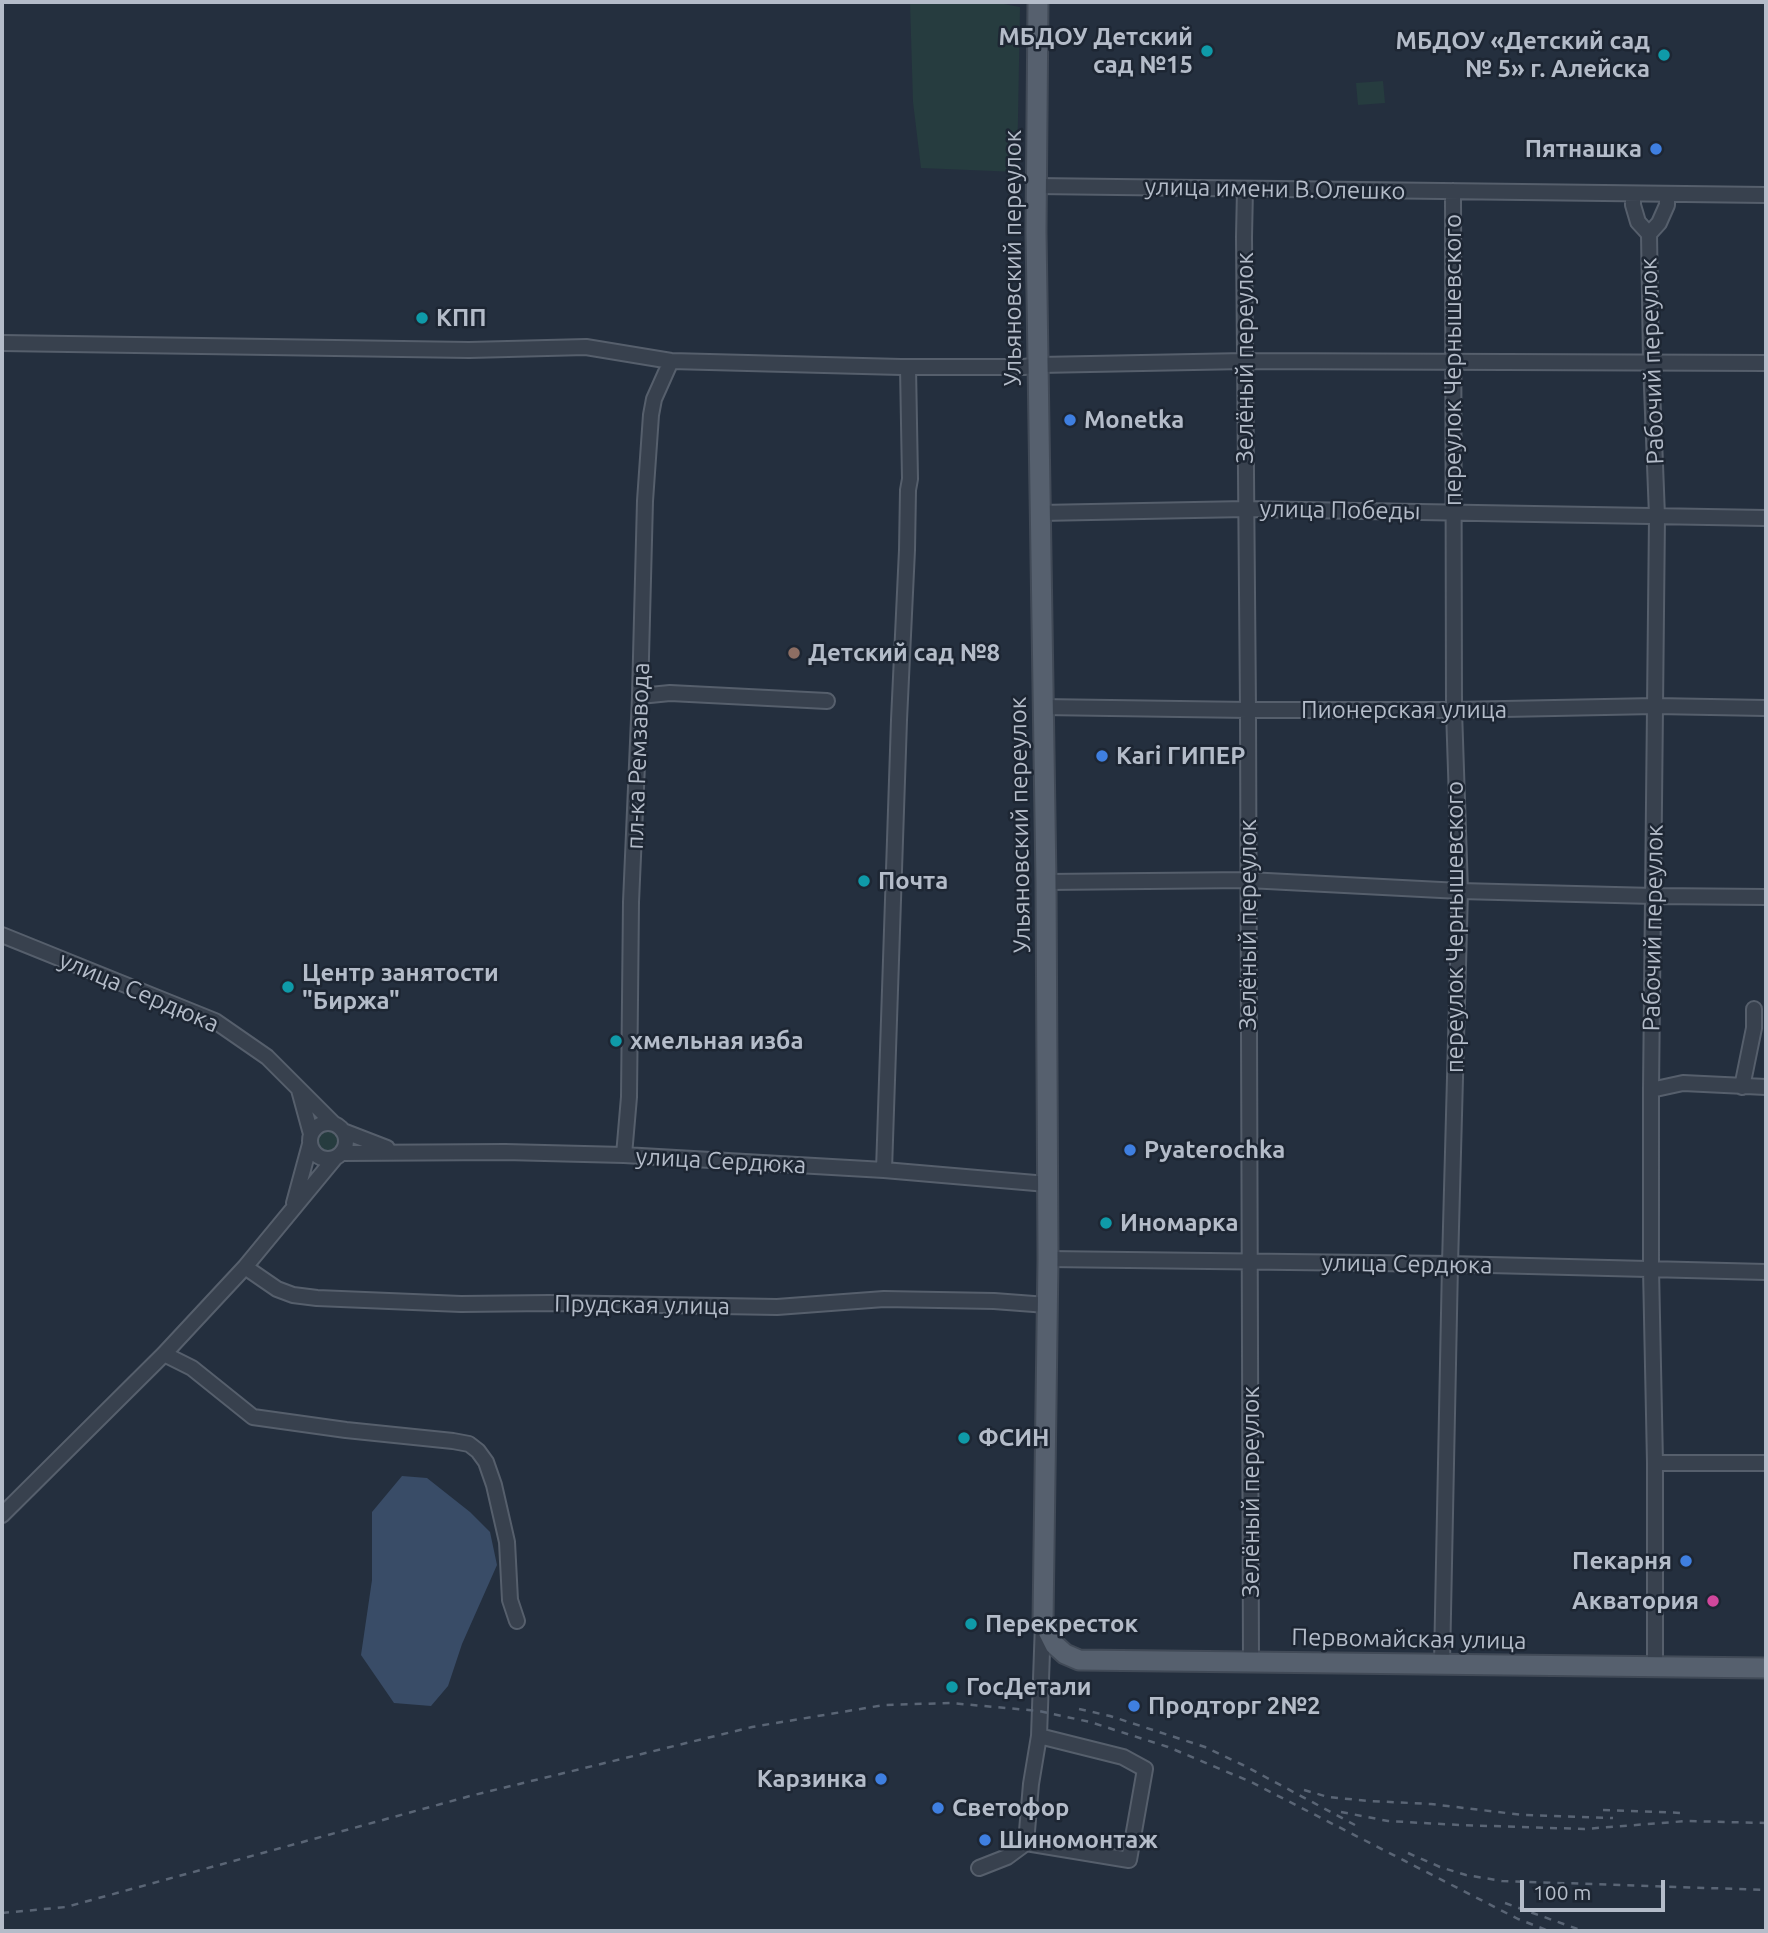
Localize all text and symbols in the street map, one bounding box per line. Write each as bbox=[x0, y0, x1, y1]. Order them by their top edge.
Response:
place label: МБДОУ Детский сад №15 bbox=[998, 23, 1193, 79]
place label: МБДОУ «Детский сад № 5» г. Алейска bbox=[1396, 27, 1650, 83]
marker: МБДОУ Детский сад №15 bbox=[1199, 43, 1215, 59]
marker: МБДОУ «Детский сад № 5» г. Алейска bbox=[1656, 47, 1672, 63]
street label: Ульяновский переулок bbox=[999, 130, 1027, 386]
place label: Пятнашка bbox=[1525, 135, 1642, 163]
marker: Пятнашка bbox=[1648, 141, 1664, 157]
street label: улица имени В.Олешко bbox=[1144, 172, 1406, 206]
street label: переулок Чернышевского bbox=[1439, 214, 1467, 506]
street label: Зелёный переулок bbox=[1231, 252, 1259, 464]
street label: Рабочий переулок bbox=[1634, 257, 1670, 465]
place label: КПП bbox=[436, 304, 487, 332]
marker: КПП bbox=[414, 310, 430, 326]
place label: Monetka bbox=[1084, 406, 1184, 434]
marker: Monetka bbox=[1062, 412, 1078, 428]
street label: улица Победы bbox=[1259, 494, 1421, 526]
place label: Детский сад №8 bbox=[808, 639, 1000, 667]
marker: Детский сад №8 bbox=[786, 645, 802, 661]
street label: пл-ка Ремзавода bbox=[620, 662, 656, 850]
street label: Пионерская улица bbox=[1301, 696, 1507, 724]
street label: Ульяновский переулок bbox=[1003, 697, 1037, 953]
place label: Kari ГИПЕР bbox=[1116, 742, 1245, 770]
marker: Kari ГИПЕР bbox=[1094, 748, 1110, 764]
street label: переулок Чернышевского bbox=[1441, 781, 1469, 1073]
street label: Зелёный переулок bbox=[1234, 819, 1262, 1031]
street label: Рабочий переулок bbox=[1637, 824, 1669, 1032]
place label: Почта bbox=[878, 867, 948, 895]
marker: Почта bbox=[856, 873, 872, 889]
street label: улица Сердюка bbox=[55, 945, 223, 1039]
place label: Центр занятости "Биржа" bbox=[302, 959, 499, 1015]
marker: Центр занятости "Биржа" bbox=[280, 979, 296, 995]
place label: хмельная изба bbox=[630, 1027, 803, 1055]
marker: хмельная изба bbox=[608, 1033, 624, 1049]
place label: Pyaterochka bbox=[1144, 1136, 1285, 1164]
street label: улица Сердюка bbox=[635, 1142, 807, 1180]
marker: Pyaterochka bbox=[1122, 1142, 1138, 1158]
place label: Иномарка bbox=[1120, 1209, 1238, 1237]
marker: Иномарка bbox=[1098, 1215, 1114, 1231]
street label: улица Сердюка bbox=[1321, 1248, 1493, 1280]
street label: Прудская улица bbox=[554, 1289, 730, 1321]
street label: Зелёный переулок bbox=[1237, 1386, 1265, 1598]
place label: ФСИН bbox=[978, 1424, 1049, 1452]
marker: ФСИН bbox=[956, 1430, 972, 1446]
place label: Пекарня bbox=[1572, 1547, 1672, 1575]
marker: Пекарня bbox=[1678, 1553, 1694, 1569]
place label: Акватория bbox=[1572, 1587, 1699, 1615]
marker: Акватория bbox=[1705, 1593, 1721, 1609]
place label: Перекресток bbox=[985, 1610, 1138, 1638]
marker: Перекресток bbox=[963, 1616, 979, 1632]
street label: Первомайская улица bbox=[1291, 1623, 1527, 1655]
place label: ГосДетали bbox=[966, 1673, 1091, 1701]
marker: ГосДетали bbox=[944, 1679, 960, 1695]
place label: Продторг 2№2 bbox=[1148, 1692, 1321, 1720]
marker: Продторг 2№2 bbox=[1126, 1698, 1142, 1714]
place label: Карзинка bbox=[757, 1765, 867, 1793]
marker: Карзинка bbox=[873, 1771, 889, 1787]
place label: Светофор bbox=[952, 1794, 1069, 1822]
marker: Светофор bbox=[930, 1800, 946, 1816]
place label: Шиномонтаж bbox=[999, 1826, 1158, 1854]
marker: Шиномонтаж bbox=[977, 1832, 993, 1848]
scale bar bbox=[1523, 1867, 1668, 1911]
text: 100 m bbox=[1533, 1880, 1591, 1904]

